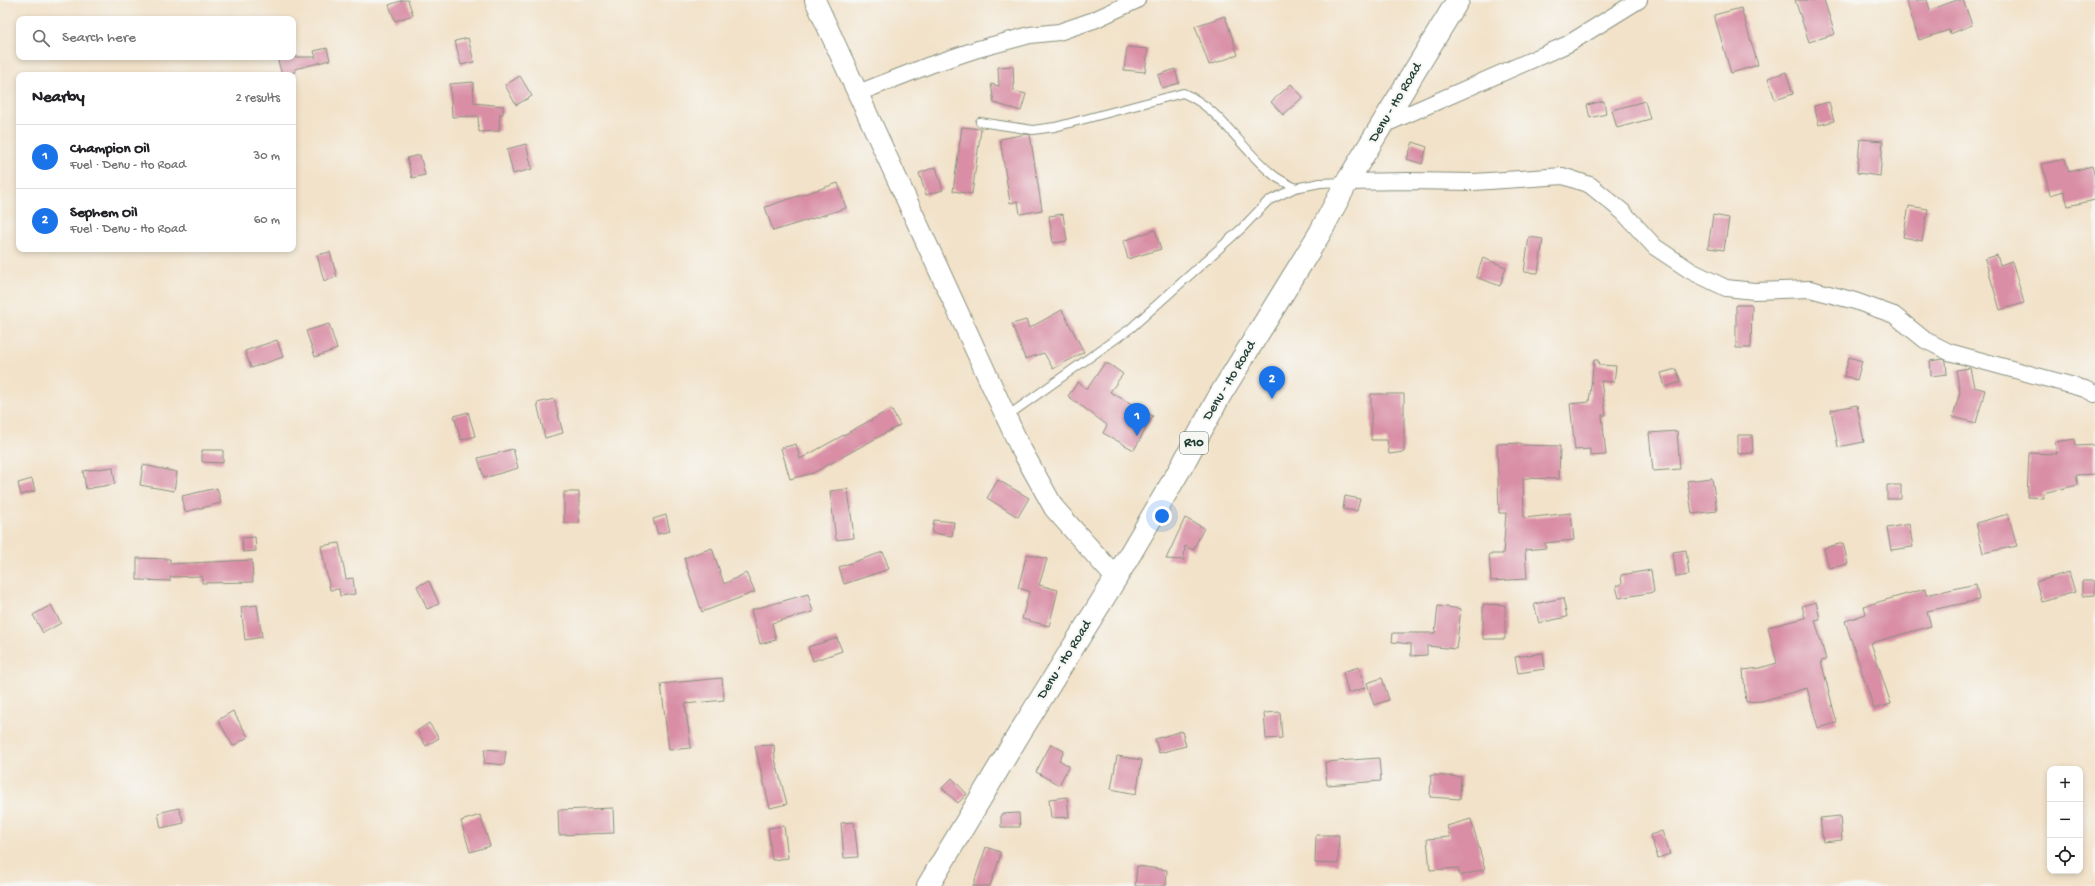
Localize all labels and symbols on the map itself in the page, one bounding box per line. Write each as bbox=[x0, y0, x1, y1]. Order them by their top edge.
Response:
street label: Denu - Ho Road bbox=[1365, 59, 1427, 147]
street label: Denu - Ho Road bbox=[1199, 337, 1261, 425]
pin: 2 bbox=[1259, 366, 1285, 399]
pin: 1 bbox=[1124, 403, 1150, 436]
road number: R10 bbox=[1180, 432, 1208, 454]
your location bbox=[1152, 506, 1172, 526]
street label: Denu - Ho Road bbox=[1033, 616, 1097, 703]

